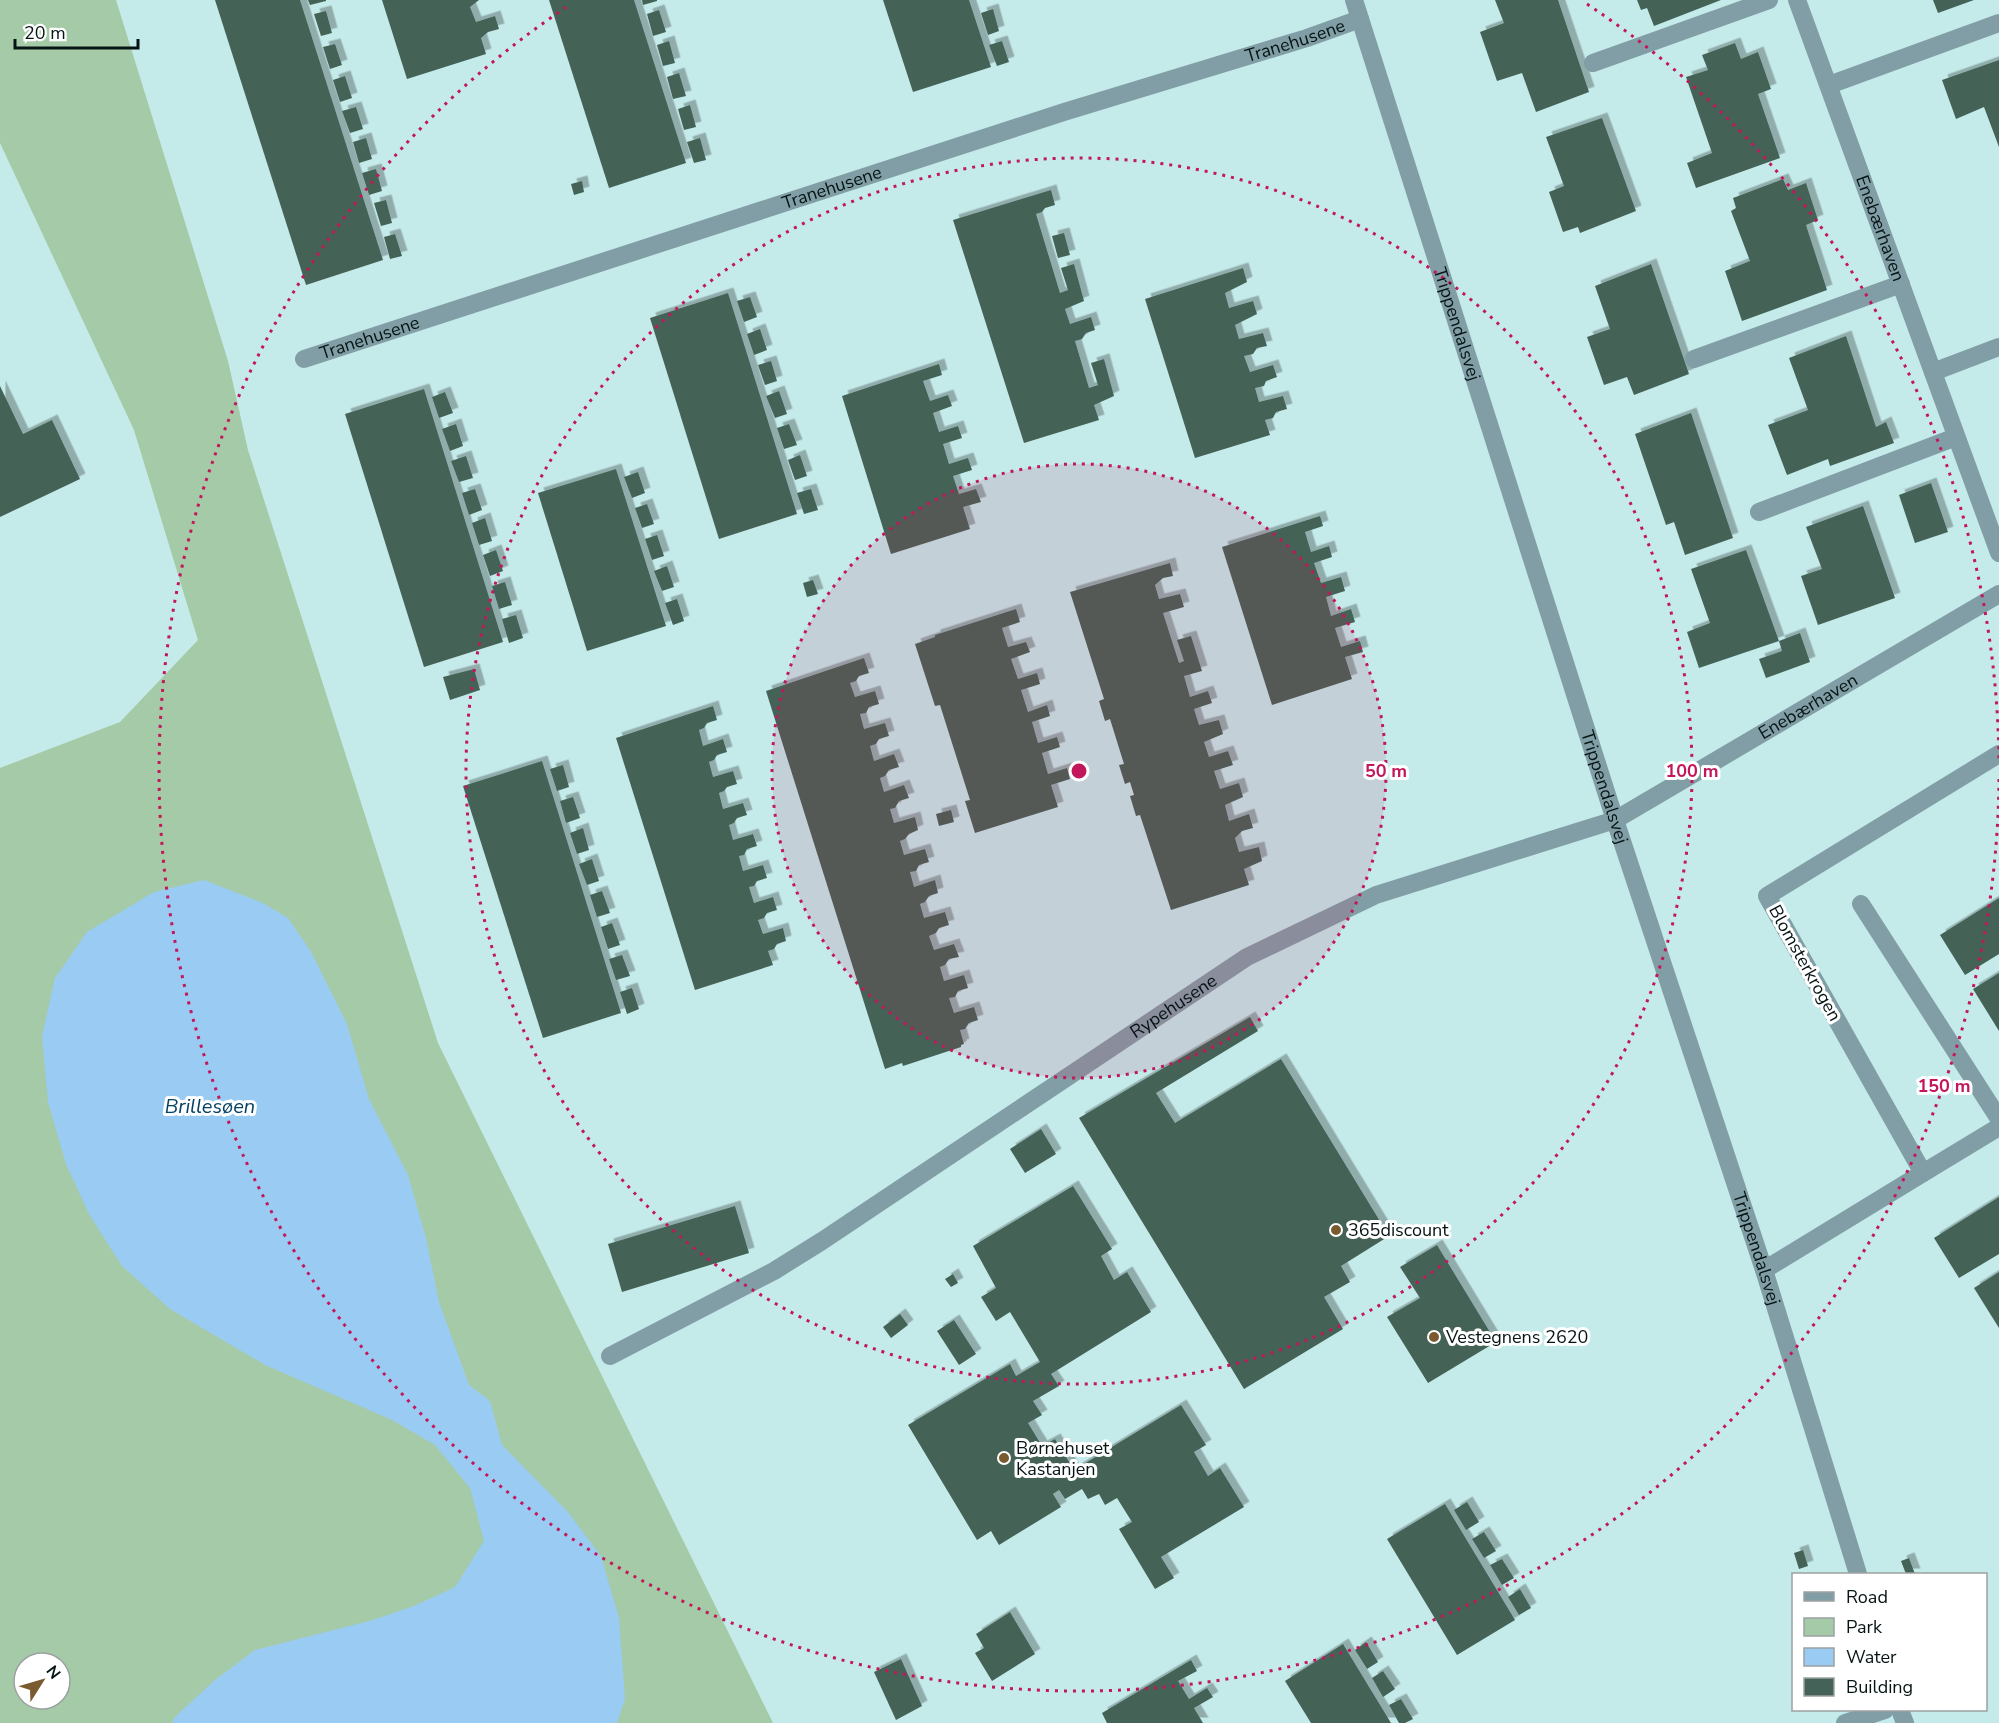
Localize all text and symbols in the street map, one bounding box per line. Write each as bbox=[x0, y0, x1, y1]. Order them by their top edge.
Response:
scale bar bbox=[15, 12, 138, 50]
street label: Tranehusene bbox=[1242, 13, 1348, 68]
text: 20 m bbox=[24, 21, 66, 45]
street label: Tranehusene bbox=[779, 160, 885, 215]
street label: Enebærhaven bbox=[1850, 172, 1911, 285]
street label: Trippendalsvej bbox=[1428, 264, 1486, 384]
street label: Tranehusene bbox=[317, 310, 423, 365]
street label: Enebærhaven bbox=[1754, 668, 1862, 745]
street label: Trippendalsvej bbox=[1575, 727, 1634, 847]
text: 50 m bbox=[1365, 759, 1407, 783]
text: 100 m bbox=[1665, 759, 1719, 783]
centre of rings bbox=[1069, 761, 1089, 781]
street label: Blomsterkrogen bbox=[1763, 901, 1847, 1025]
street label: Rypehusene bbox=[1125, 968, 1222, 1044]
text: 150 m bbox=[1917, 1074, 1971, 1098]
water label: Brillesøen bbox=[165, 1093, 255, 1120]
street label: Trippendalsvej bbox=[1727, 1189, 1786, 1308]
place label: 365discount bbox=[1348, 1218, 1449, 1242]
marker: 365discount bbox=[1329, 1223, 1343, 1237]
place label: Vestegnens 2620 bbox=[1445, 1325, 1588, 1349]
marker: Vestegnens 2620 bbox=[1427, 1330, 1441, 1344]
place label: Børnehuset Kastanjen bbox=[1016, 1436, 1110, 1481]
marker: Børnehuset Kastanjen bbox=[997, 1451, 1011, 1465]
legend bbox=[1792, 1573, 1987, 1711]
text: Road bbox=[1846, 1585, 1888, 1609]
text: Park bbox=[1846, 1615, 1883, 1639]
text: Water bbox=[1846, 1645, 1897, 1669]
north arrow bbox=[12, 1651, 72, 1711]
text: N bbox=[41, 1661, 66, 1684]
text: Building bbox=[1846, 1675, 1913, 1699]

